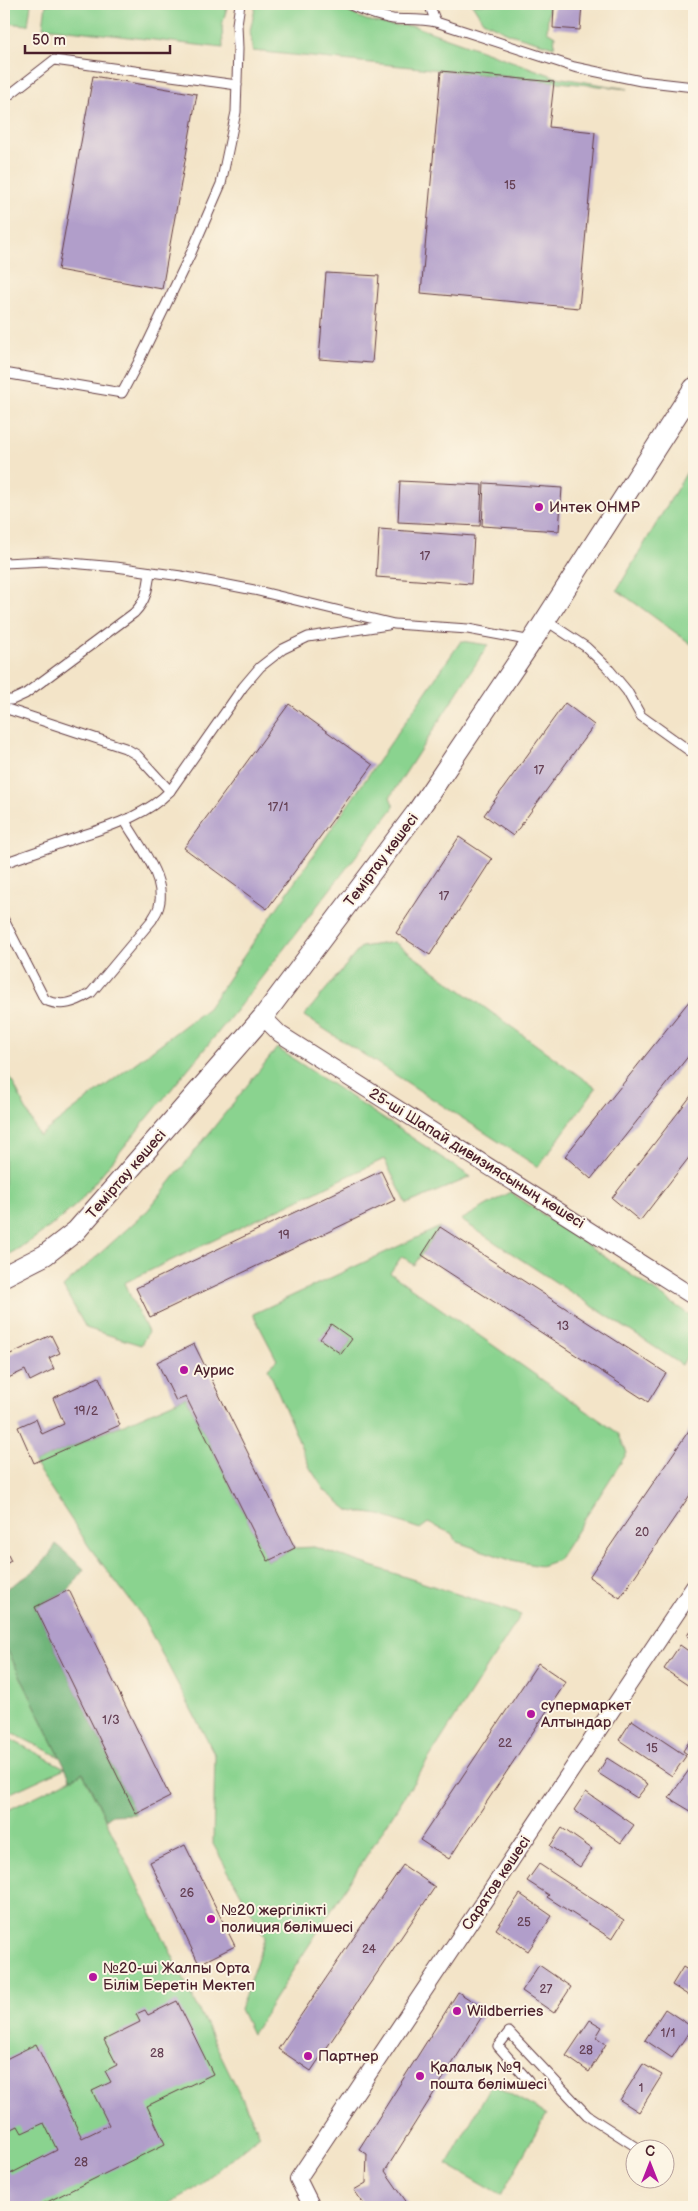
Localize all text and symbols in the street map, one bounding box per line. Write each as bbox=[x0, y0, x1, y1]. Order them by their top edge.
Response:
scale bar bbox=[25, 22, 170, 54]
text: 50 m bbox=[32, 31, 66, 50]
house number: 15 bbox=[504, 178, 516, 193]
place label: Интек ОНМР bbox=[549, 498, 640, 517]
marker: Интек ОНМР bbox=[533, 501, 545, 513]
house number: 17 bbox=[420, 549, 430, 564]
house number: 17 bbox=[534, 763, 544, 778]
house number: 17/1 bbox=[268, 800, 288, 815]
street label: Теміртау көшесі bbox=[340, 810, 423, 911]
house number: 17 bbox=[439, 889, 449, 904]
street label: 25-ші Шапай дивизиясының көшесі bbox=[365, 1084, 588, 1233]
street label: Теміртау көшесі bbox=[82, 1126, 170, 1223]
house number: 19 bbox=[278, 1228, 290, 1243]
house number: 13 bbox=[557, 1319, 569, 1334]
place label: Аурис bbox=[193, 1361, 235, 1380]
marker: Аурис bbox=[178, 1364, 190, 1376]
house number: 19/2 bbox=[74, 1404, 98, 1419]
house number: 20 bbox=[635, 1525, 649, 1540]
place label: супермаркет Алтындар bbox=[540, 1696, 631, 1732]
marker: супермаркет Алтындар bbox=[525, 1708, 537, 1720]
house number: 1/3 bbox=[102, 1713, 120, 1728]
house number: 22 bbox=[498, 1736, 512, 1751]
house number: 15 bbox=[646, 1741, 658, 1756]
street label: Саратов көшесі bbox=[458, 1832, 535, 1934]
house number: 26 bbox=[180, 1886, 194, 1901]
place label: №20 жергілікті полиция бөлімшесі bbox=[221, 1901, 353, 1937]
marker: №20 жергілікті полиция бөлімшесі bbox=[205, 1913, 217, 1925]
house number: 25 bbox=[517, 1915, 531, 1930]
house number: 24 bbox=[362, 1942, 377, 1957]
place label: №20-ші Жалпы Орта Білім Беретін Мектеп bbox=[103, 1959, 255, 1995]
marker: №20-ші Жалпы Орта Білім Беретін Мектеп bbox=[87, 1971, 99, 1983]
house number: 27 bbox=[540, 1982, 553, 1997]
place label: Wildberries bbox=[467, 2002, 544, 2021]
marker: Wildberries bbox=[451, 2005, 463, 2017]
house number: 1/1 bbox=[661, 2026, 675, 2041]
house number: 28 bbox=[579, 2043, 593, 2058]
house number: 28 bbox=[150, 2046, 164, 2061]
place label: Партнер bbox=[318, 2047, 379, 2066]
marker: Партнер bbox=[302, 2050, 314, 2062]
place label: Қалалық №9 пошта бөлімшесі bbox=[430, 2058, 547, 2094]
marker: Қалалық №9 пошта бөлімшесі bbox=[414, 2070, 426, 2082]
house number: 1 bbox=[639, 2081, 643, 2096]
north arrow bbox=[626, 2138, 676, 2188]
text: С bbox=[645, 2143, 655, 2160]
house number: 28 bbox=[74, 2155, 88, 2170]

